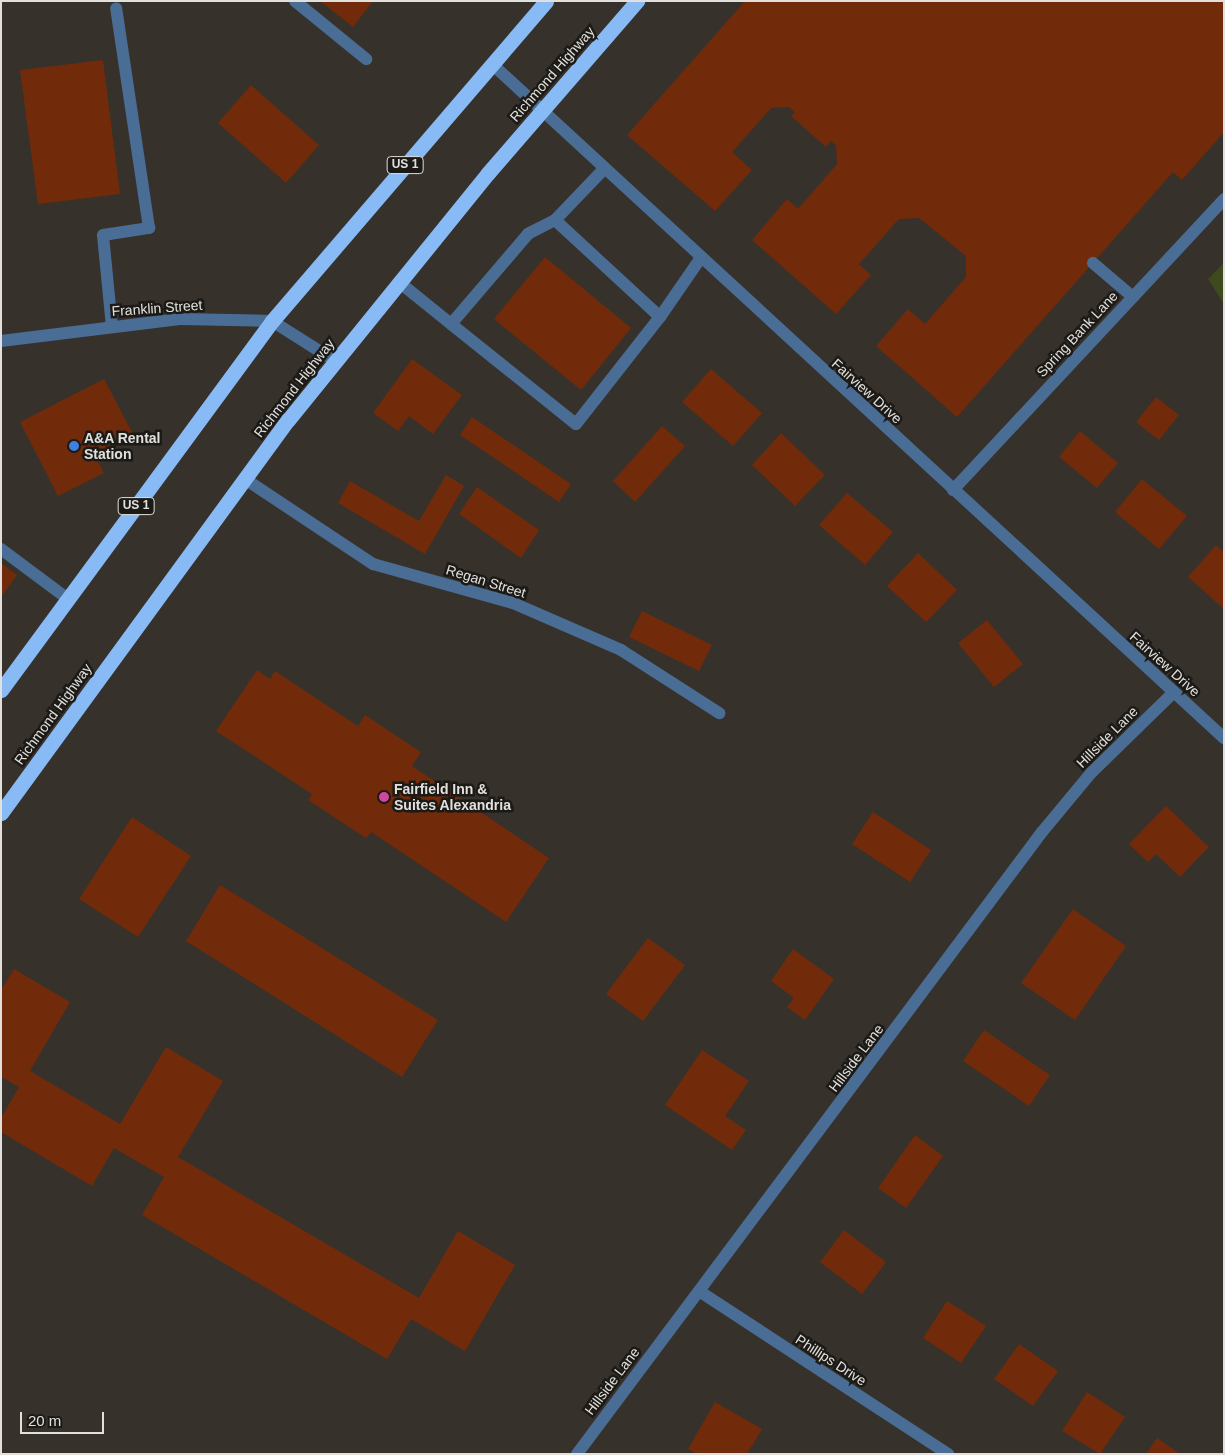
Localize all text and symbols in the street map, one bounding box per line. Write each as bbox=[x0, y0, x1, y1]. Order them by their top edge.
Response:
street label: Richmond Highway bbox=[506, 23, 598, 125]
road number: US 1 bbox=[386, 156, 424, 174]
street label: Spring Bank Lane bbox=[1033, 288, 1121, 380]
street label: Franklin Street bbox=[111, 296, 203, 320]
street label: Richmond Highway bbox=[250, 335, 338, 441]
street label: Fairview Drive bbox=[828, 355, 906, 427]
place label: A&A Rental Station bbox=[84, 430, 161, 462]
marker: A&A Rental Station bbox=[68, 440, 80, 452]
road number: US 1 bbox=[117, 496, 155, 516]
street label: Regan Street bbox=[444, 561, 528, 601]
street label: Fairview Drive bbox=[1126, 628, 1204, 700]
street label: Richmond Highway bbox=[11, 660, 95, 768]
street label: Hillside Lane bbox=[1073, 703, 1141, 771]
place label: Fairfield Inn & Suites Alexandria bbox=[394, 781, 511, 814]
marker: Fairfield Inn & Suites Alexandria bbox=[378, 791, 390, 803]
street label: Hillside Lane bbox=[825, 1021, 887, 1095]
street label: Phillips Drive bbox=[792, 1331, 870, 1389]
street label: Hillside Lane bbox=[581, 1344, 643, 1418]
scale bar bbox=[22, 1402, 106, 1434]
text: 20 m bbox=[28, 1412, 61, 1429]

